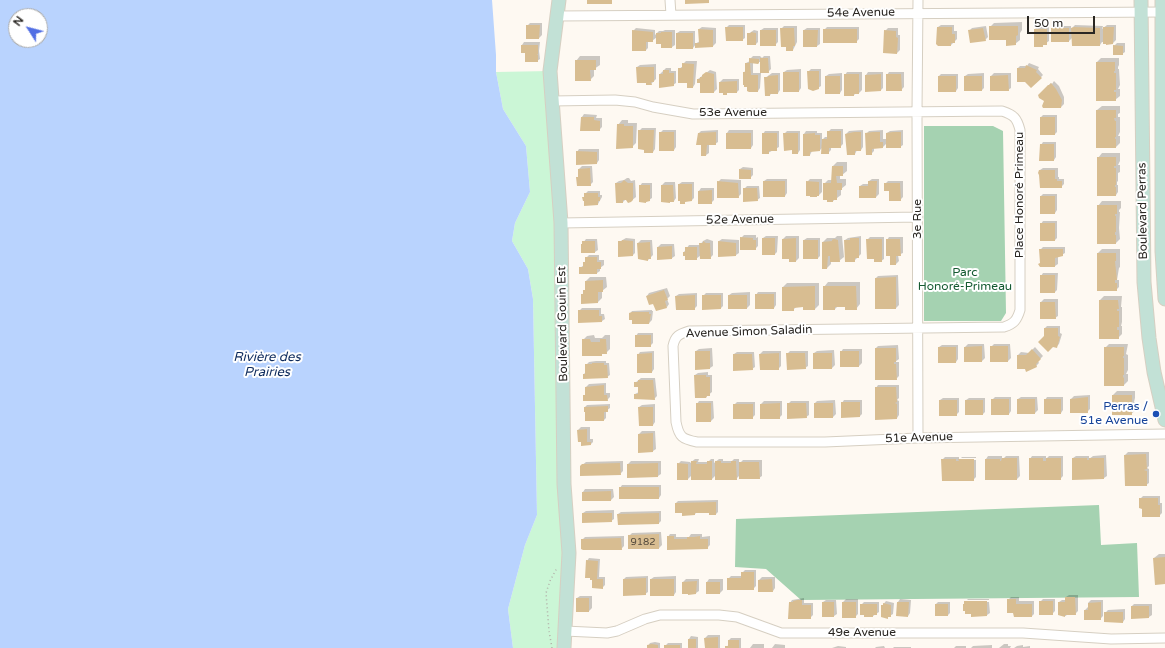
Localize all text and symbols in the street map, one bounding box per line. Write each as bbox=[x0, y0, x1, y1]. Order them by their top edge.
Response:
street label: 54e Avenue bbox=[827, 5, 895, 21]
north arrow bbox=[8, 8, 48, 48]
scale bar bbox=[1029, 8, 1097, 34]
text: N bbox=[11, 14, 27, 29]
text: 50 m bbox=[1034, 16, 1063, 30]
street label: 53e Avenue bbox=[699, 106, 767, 120]
street label: Place Honoré Primeau bbox=[1013, 132, 1027, 258]
street label: Boulevard Perras bbox=[1135, 162, 1151, 260]
street label: 3e Rue bbox=[911, 199, 925, 239]
street label: 52e Avenue bbox=[706, 212, 774, 228]
street label: Boulevard Gouin Est bbox=[555, 266, 571, 382]
park label: Parc Honoré-Primeau bbox=[918, 266, 1012, 294]
street label: Avenue Simon Saladin bbox=[685, 323, 813, 341]
water label: Rivière des Prairies bbox=[233, 350, 301, 381]
place label: Perras / 51e Avenue bbox=[1080, 400, 1148, 428]
marker: Perras / 51e Avenue bbox=[1151, 409, 1161, 419]
street label: 51e Avenue bbox=[885, 430, 953, 446]
house number: 9182 bbox=[630, 536, 656, 548]
street label: 49e Avenue bbox=[828, 626, 896, 640]

